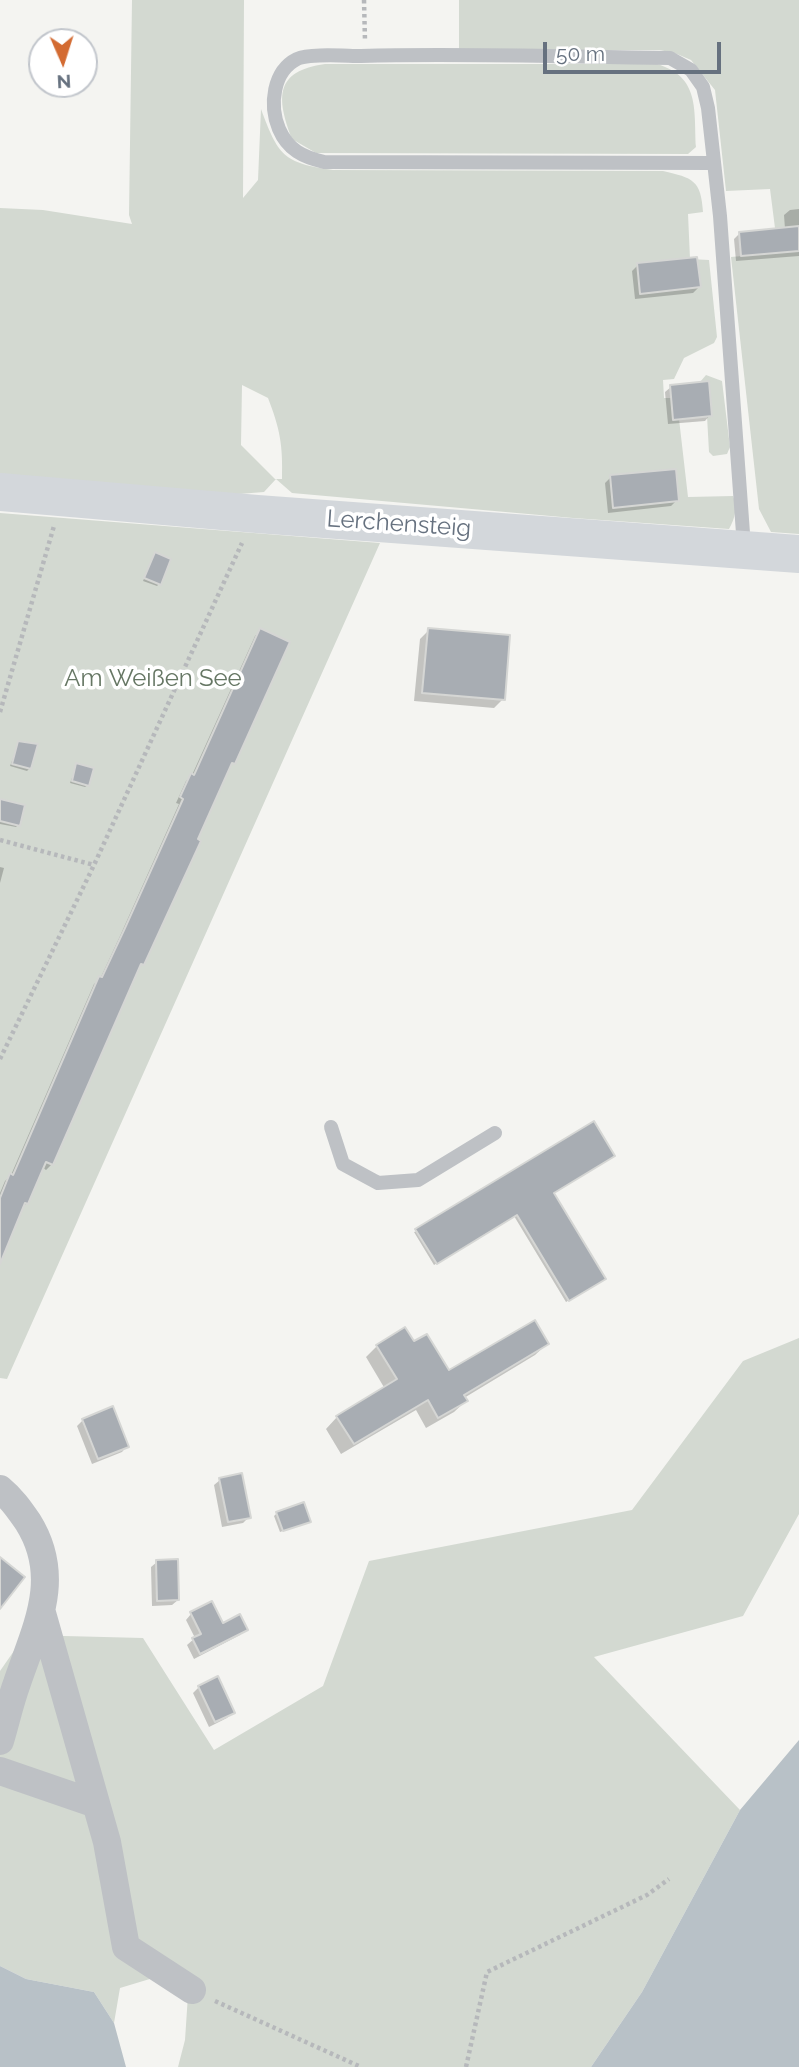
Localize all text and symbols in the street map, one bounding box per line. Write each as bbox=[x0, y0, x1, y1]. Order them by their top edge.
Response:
north arrow bbox=[28, 28, 98, 98]
scale bar bbox=[547, 28, 726, 72]
text: 50 m bbox=[556, 41, 605, 66]
text: N bbox=[56, 71, 72, 93]
street label: Lerchensteig bbox=[326, 505, 472, 543]
park label: Am Weißen See bbox=[64, 665, 242, 693]

